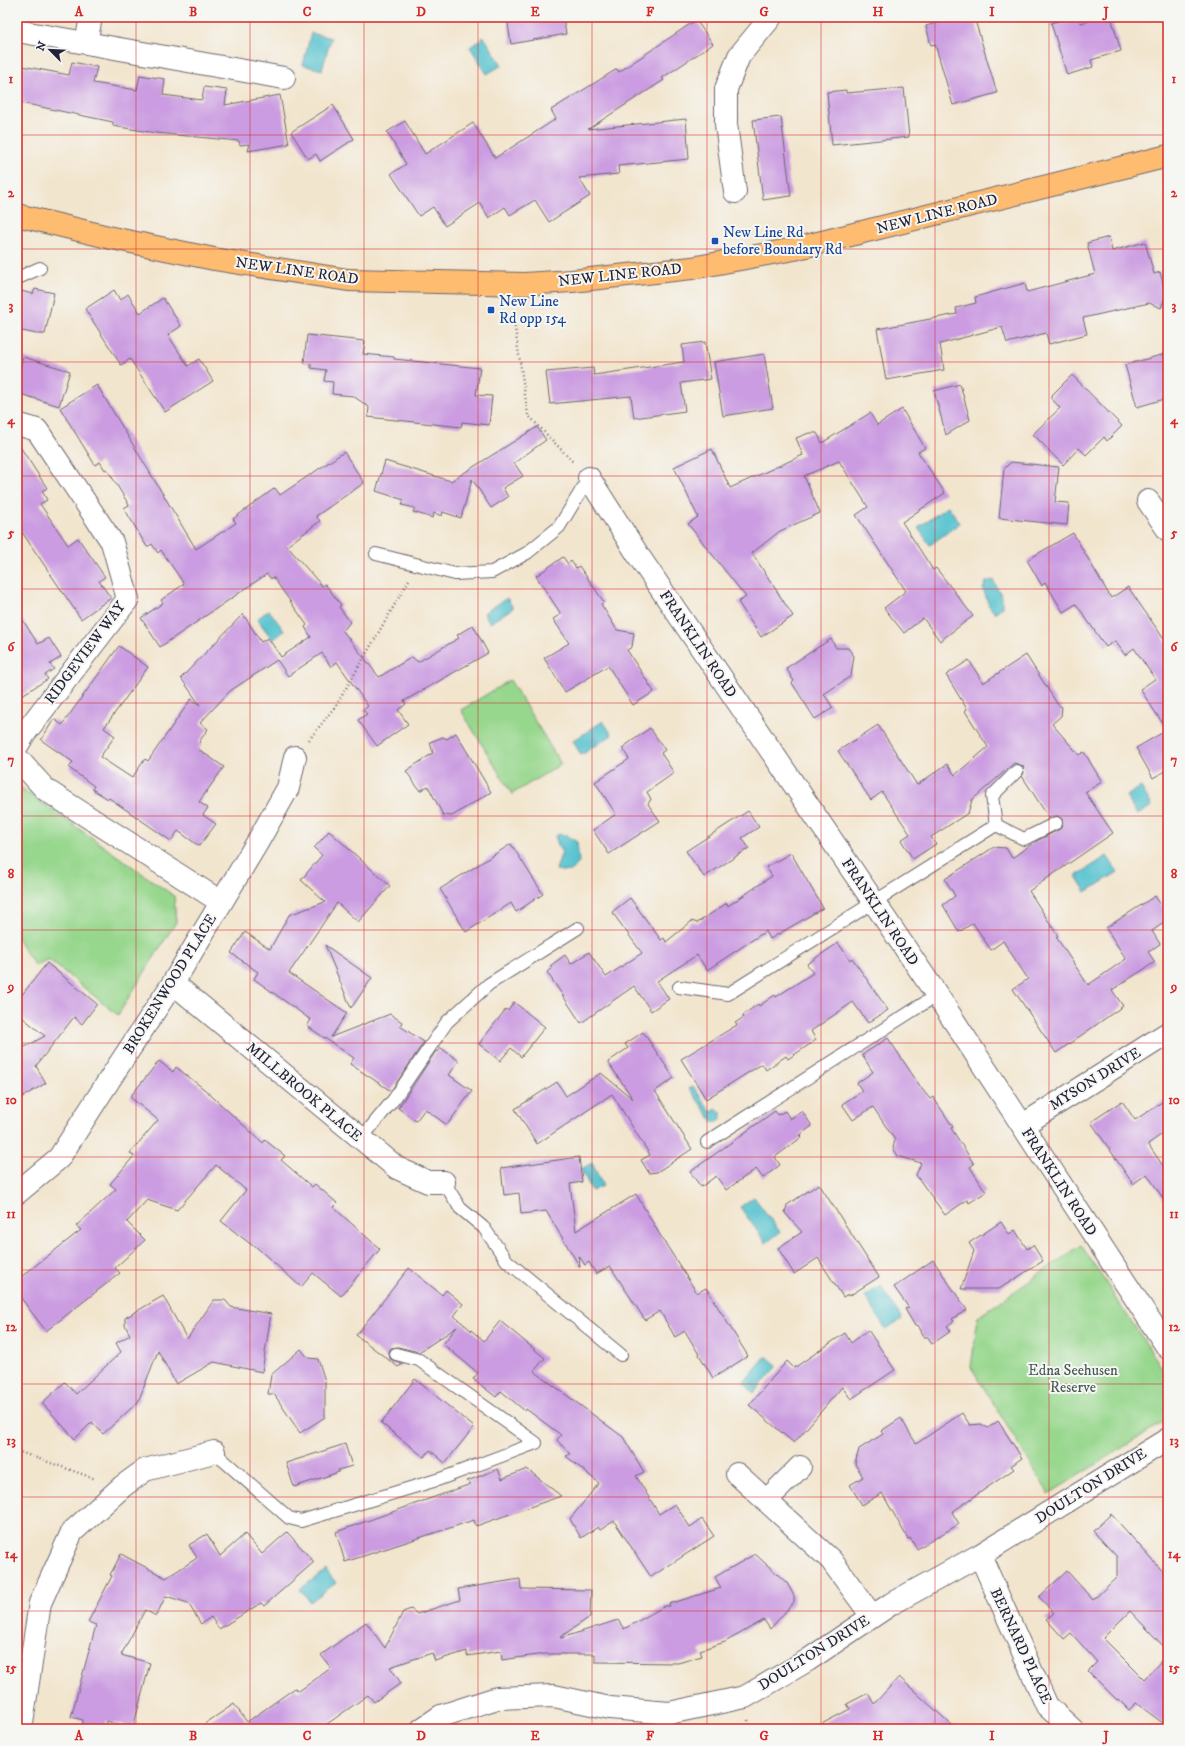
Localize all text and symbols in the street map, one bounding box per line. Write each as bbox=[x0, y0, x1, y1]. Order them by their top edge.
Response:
text: A bbox=[74, 4, 84, 20]
text: B bbox=[189, 4, 197, 20]
text: C bbox=[303, 4, 312, 20]
text: D bbox=[416, 4, 426, 20]
text: E bbox=[530, 4, 540, 20]
text: F bbox=[646, 4, 655, 20]
text: G bbox=[759, 4, 769, 20]
text: H bbox=[873, 4, 884, 20]
text: I bbox=[989, 4, 995, 20]
text: J bbox=[1101, 4, 1109, 21]
north arrow bbox=[30, 30, 70, 70]
text: N bbox=[34, 39, 50, 53]
text: 1 bbox=[9, 71, 14, 87]
text: 1 bbox=[1172, 71, 1177, 87]
text: 2 bbox=[8, 185, 15, 201]
text: 2 bbox=[1171, 185, 1178, 201]
street label: NEW LINE ROAD bbox=[874, 190, 1000, 238]
place label: New Line Rd before Boundary Rd bbox=[723, 223, 843, 259]
marker: New Line Rd before Boundary Rd bbox=[710, 236, 720, 246]
street label: NEW LINE ROAD bbox=[234, 253, 360, 289]
street label: NEW LINE ROAD bbox=[557, 259, 683, 291]
place label: New Line Rd opp 154 bbox=[499, 292, 566, 328]
text: 3 bbox=[9, 298, 14, 314]
text: 3 bbox=[1172, 298, 1177, 314]
marker: New Line Rd opp 154 bbox=[486, 305, 496, 315]
text: 4 bbox=[6, 412, 15, 429]
text: 4 bbox=[1169, 412, 1178, 429]
text: 5 bbox=[7, 525, 15, 541]
text: 5 bbox=[1170, 525, 1178, 541]
street label: FRANKLIN ROAD bbox=[655, 587, 741, 701]
street label: RIDGEVIEW WAY bbox=[40, 597, 130, 708]
text: 6 bbox=[8, 639, 16, 655]
text: 6 bbox=[1171, 639, 1179, 655]
text: 7 bbox=[8, 752, 15, 768]
text: 7 bbox=[1171, 752, 1178, 768]
street label: FRANKLIN ROAD bbox=[837, 855, 923, 969]
text: 8 bbox=[8, 866, 15, 882]
text: 8 bbox=[1171, 866, 1178, 882]
street label: BROKENWOOD PLACE bbox=[119, 910, 221, 1058]
text: 9 bbox=[7, 979, 14, 995]
text: 9 bbox=[1170, 979, 1177, 995]
street label: MILLBROOK PLACE bbox=[242, 1038, 366, 1146]
street label: MYSON DRIVE bbox=[1046, 1043, 1145, 1115]
text: 10 bbox=[5, 1092, 17, 1108]
text: 10 bbox=[1168, 1092, 1180, 1108]
street label: FRANKLIN ROAD bbox=[1017, 1124, 1101, 1240]
text: 11 bbox=[6, 1206, 16, 1222]
text: 11 bbox=[1169, 1206, 1179, 1222]
text: 12 bbox=[5, 1319, 17, 1335]
text: 12 bbox=[1168, 1319, 1180, 1335]
park label: Edna Seehusen Reserve bbox=[1028, 1361, 1118, 1397]
text: 13 bbox=[6, 1433, 16, 1449]
text: 13 bbox=[1169, 1433, 1179, 1449]
street label: DOULTON DRIVE bbox=[1032, 1444, 1150, 1528]
text: 14 bbox=[5, 1546, 18, 1563]
text: 14 bbox=[1168, 1546, 1181, 1563]
street label: BERNARD PLACE bbox=[986, 1585, 1056, 1707]
street label: DOULTON DRIVE bbox=[755, 1611, 873, 1695]
text: 15 bbox=[5, 1660, 17, 1676]
text: 15 bbox=[1168, 1660, 1180, 1676]
text: A bbox=[74, 1728, 84, 1744]
text: B bbox=[189, 1728, 197, 1744]
text: C bbox=[303, 1728, 312, 1744]
text: D bbox=[416, 1728, 426, 1744]
text: E bbox=[530, 1728, 540, 1744]
text: F bbox=[646, 1728, 655, 1744]
text: G bbox=[759, 1728, 769, 1744]
text: H bbox=[873, 1728, 884, 1744]
text: I bbox=[989, 1728, 995, 1744]
text: J bbox=[1101, 1728, 1109, 1745]

